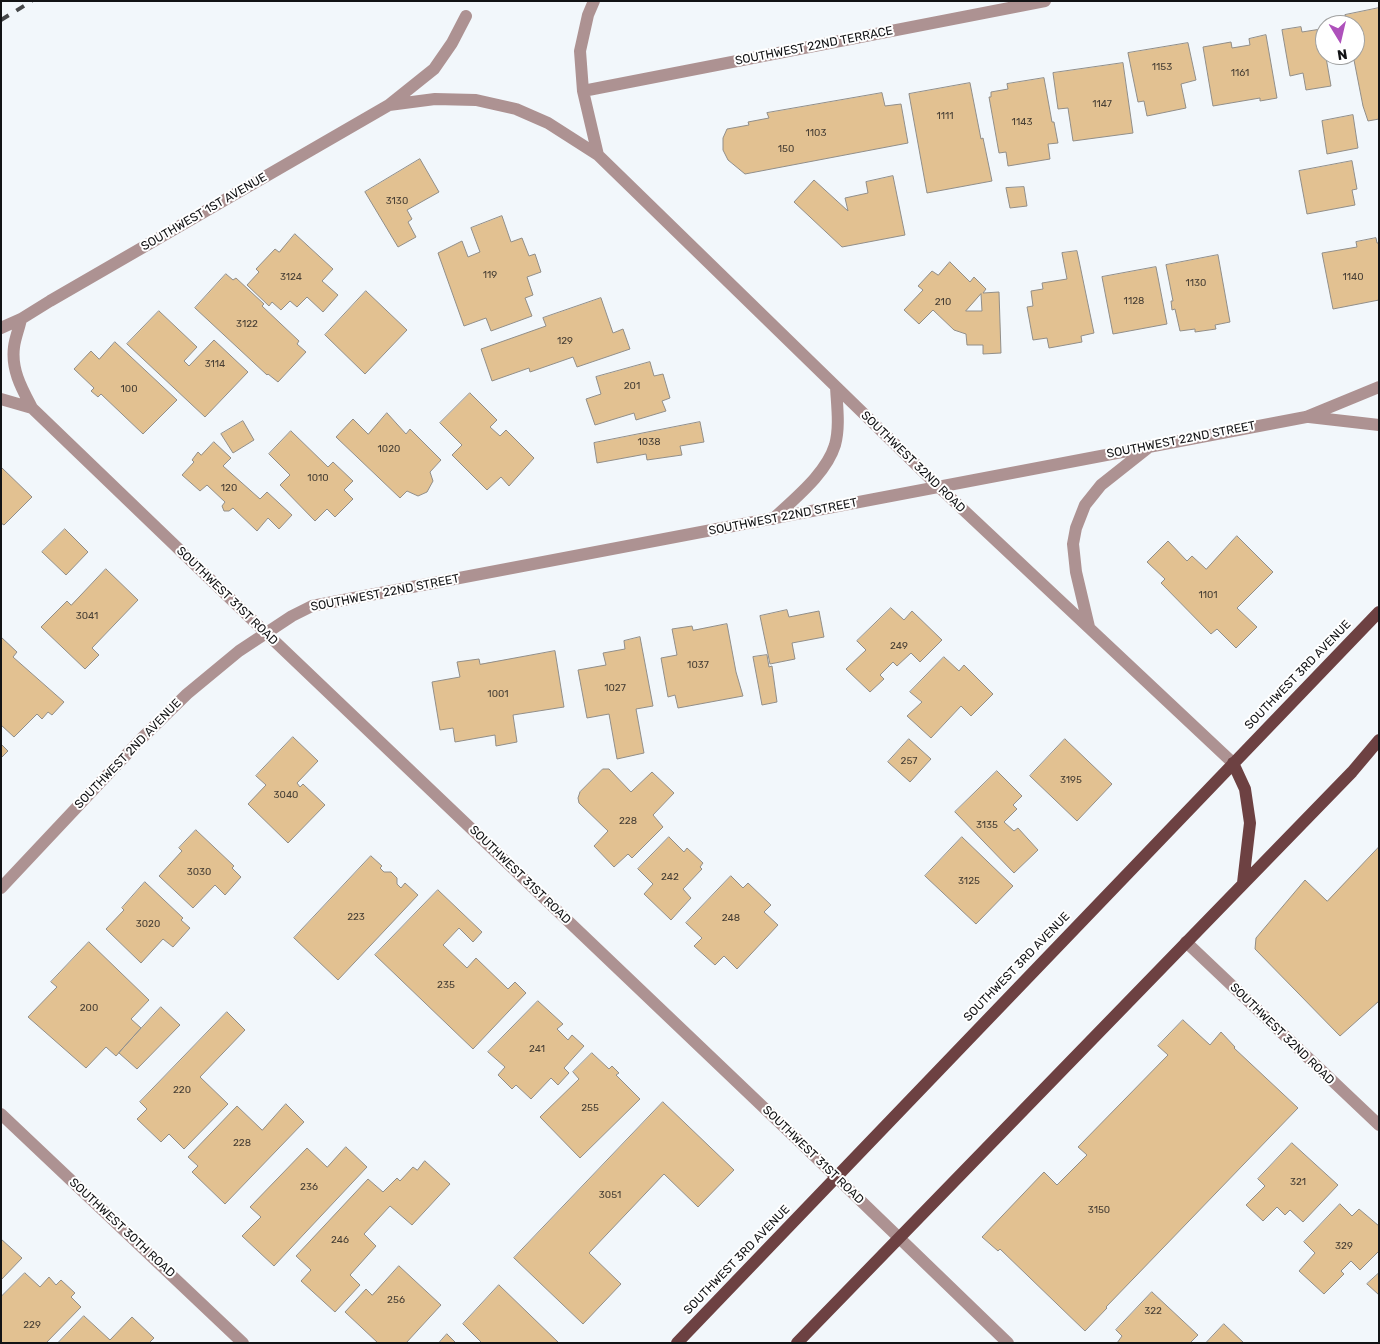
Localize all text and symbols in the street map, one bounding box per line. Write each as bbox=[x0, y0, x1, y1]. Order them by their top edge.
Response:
north arrow bbox=[1315, 15, 1365, 65]
street label: SOUTHWEST 22ND TERRACE bbox=[734, 24, 894, 68]
text: N bbox=[1336, 45, 1349, 64]
house number: 1153 bbox=[1152, 61, 1172, 73]
house number: 1161 bbox=[1231, 67, 1249, 79]
house number: 1147 bbox=[1092, 98, 1112, 110]
house number: 1111 bbox=[936, 110, 954, 122]
house number: 1143 bbox=[1012, 116, 1032, 128]
house number: 1103 bbox=[806, 127, 826, 139]
house number: 150 bbox=[778, 143, 794, 155]
street label: SOUTHWEST 1ST AVENUE bbox=[139, 170, 269, 254]
house number: 3130 bbox=[386, 195, 408, 207]
house number: 119 bbox=[483, 269, 497, 281]
house number: 3124 bbox=[280, 271, 302, 283]
house number: 1140 bbox=[1342, 271, 1364, 283]
house number: 1130 bbox=[1186, 277, 1206, 289]
house number: 1128 bbox=[1124, 295, 1144, 307]
house number: 210 bbox=[935, 296, 951, 308]
house number: 3122 bbox=[236, 318, 258, 330]
house number: 129 bbox=[557, 335, 573, 347]
house number: 3114 bbox=[205, 358, 225, 370]
house number: 201 bbox=[624, 380, 640, 392]
house number: 100 bbox=[121, 383, 137, 395]
street label: SOUTHWEST 32ND ROAD bbox=[858, 408, 968, 516]
street label: SOUTHWEST 22ND STREET bbox=[1106, 419, 1256, 461]
house number: 1038 bbox=[638, 436, 660, 448]
house number: 1020 bbox=[378, 443, 400, 455]
house number: 1010 bbox=[307, 472, 329, 484]
house number: 120 bbox=[221, 482, 237, 494]
street label: SOUTHWEST 22ND STREET bbox=[708, 496, 858, 538]
street label: SOUTHWEST 31ST ROAD bbox=[173, 544, 281, 648]
street label: SOUTHWEST 22ND STREET bbox=[310, 572, 460, 614]
house number: 1101 bbox=[1198, 589, 1218, 601]
house number: 3041 bbox=[76, 610, 98, 622]
street label: SOUTHWEST 3RD AVENUE bbox=[1242, 617, 1354, 733]
house number: 249 bbox=[890, 640, 908, 652]
house number: 1037 bbox=[687, 659, 709, 671]
house number: 1027 bbox=[604, 682, 626, 694]
house number: 1001 bbox=[487, 688, 509, 700]
street label: SOUTHWEST 2ND AVENUE bbox=[72, 696, 184, 812]
house number: 257 bbox=[901, 755, 917, 767]
house number: 3195 bbox=[1060, 774, 1082, 786]
house number: 3040 bbox=[274, 789, 298, 801]
house number: 228 bbox=[619, 815, 637, 827]
house number: 3135 bbox=[976, 819, 998, 831]
street label: SOUTHWEST 31ST ROAD bbox=[466, 823, 574, 927]
house number: 3030 bbox=[187, 866, 211, 878]
house number: 242 bbox=[661, 871, 679, 883]
house number: 3125 bbox=[958, 875, 980, 887]
street label: SOUTHWEST 3RD AVENUE bbox=[961, 909, 1073, 1025]
house number: 223 bbox=[347, 911, 365, 923]
house number: 248 bbox=[722, 912, 740, 924]
house number: 3020 bbox=[136, 918, 160, 930]
house number: 235 bbox=[437, 979, 455, 991]
street label: SOUTHWEST 32ND ROAD bbox=[1227, 980, 1337, 1088]
house number: 200 bbox=[80, 1002, 98, 1014]
house number: 241 bbox=[529, 1043, 545, 1055]
house number: 220 bbox=[173, 1084, 191, 1096]
house number: 255 bbox=[581, 1102, 599, 1114]
street label: SOUTHWEST 31ST ROAD bbox=[759, 1103, 867, 1207]
house number: 228 bbox=[233, 1137, 251, 1149]
street label: SOUTHWEST 30TH ROAD bbox=[66, 1175, 178, 1281]
house number: 321 bbox=[1290, 1176, 1306, 1188]
house number: 236 bbox=[300, 1181, 318, 1193]
house number: 3051 bbox=[599, 1189, 621, 1201]
street label: SOUTHWEST 3RD AVENUE bbox=[681, 1202, 793, 1318]
house number: 3150 bbox=[1088, 1204, 1110, 1216]
house number: 246 bbox=[331, 1234, 349, 1246]
house number: 329 bbox=[1335, 1240, 1353, 1252]
house number: 256 bbox=[387, 1294, 405, 1306]
house number: 322 bbox=[1144, 1305, 1162, 1317]
house number: 229 bbox=[23, 1319, 41, 1331]

